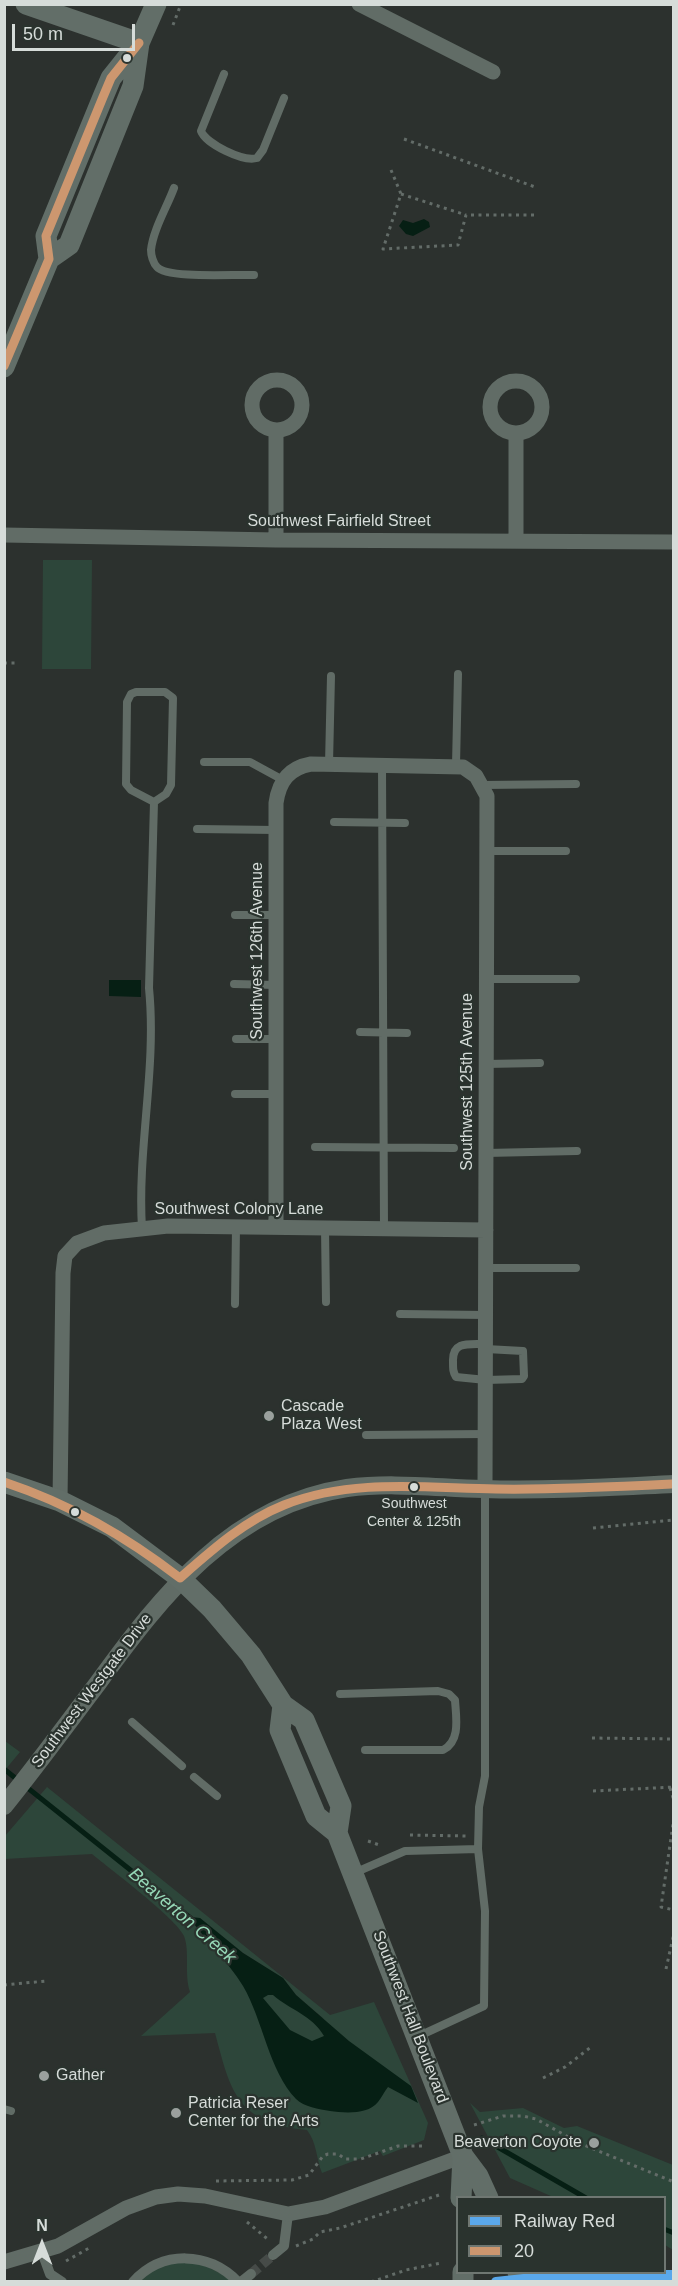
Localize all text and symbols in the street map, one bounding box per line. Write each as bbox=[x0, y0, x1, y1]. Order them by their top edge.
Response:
scale bar bbox=[15, 12, 138, 50]
text: 50 m bbox=[23, 24, 63, 44]
unlabelled marker bbox=[121, 52, 133, 64]
street label: Southwest Fairfield Street bbox=[247, 512, 431, 532]
street label: Southwest 126th Avenue bbox=[248, 862, 268, 1040]
street label: Southwest 125th Avenue bbox=[458, 993, 478, 1171]
street label: Southwest Colony Lane bbox=[155, 1200, 324, 1220]
place label: Cascade Plaza West bbox=[281, 1397, 362, 1435]
marker: Cascade Plaza West bbox=[262, 1409, 276, 1423]
marker: Southwest Center & 125th bbox=[408, 1481, 420, 1493]
place label: Southwest Center & 125th bbox=[367, 1496, 461, 1528]
unlabelled marker bbox=[69, 1506, 81, 1518]
street label: Southwest Westgate Drive bbox=[28, 1610, 156, 1772]
water label: Beaverton Creek bbox=[124, 1864, 240, 1968]
street label: Southwest Hall Boulevard bbox=[368, 1928, 452, 2106]
place label: Gather bbox=[56, 2066, 105, 2086]
marker: Gather bbox=[37, 2069, 51, 2083]
place label: Patricia Reser Center for the Arts bbox=[188, 2094, 319, 2132]
marker: Patricia Reser Center for the Arts bbox=[169, 2106, 183, 2120]
place label: Beaverton Coyote bbox=[454, 2133, 582, 2153]
marker: Beaverton Coyote bbox=[587, 2136, 601, 2150]
legend bbox=[456, 2196, 666, 2274]
text: Railway Red bbox=[514, 2211, 615, 2231]
north arrow bbox=[12, 2214, 72, 2274]
text: N bbox=[36, 2217, 48, 2234]
text: 20 bbox=[514, 2241, 534, 2261]

